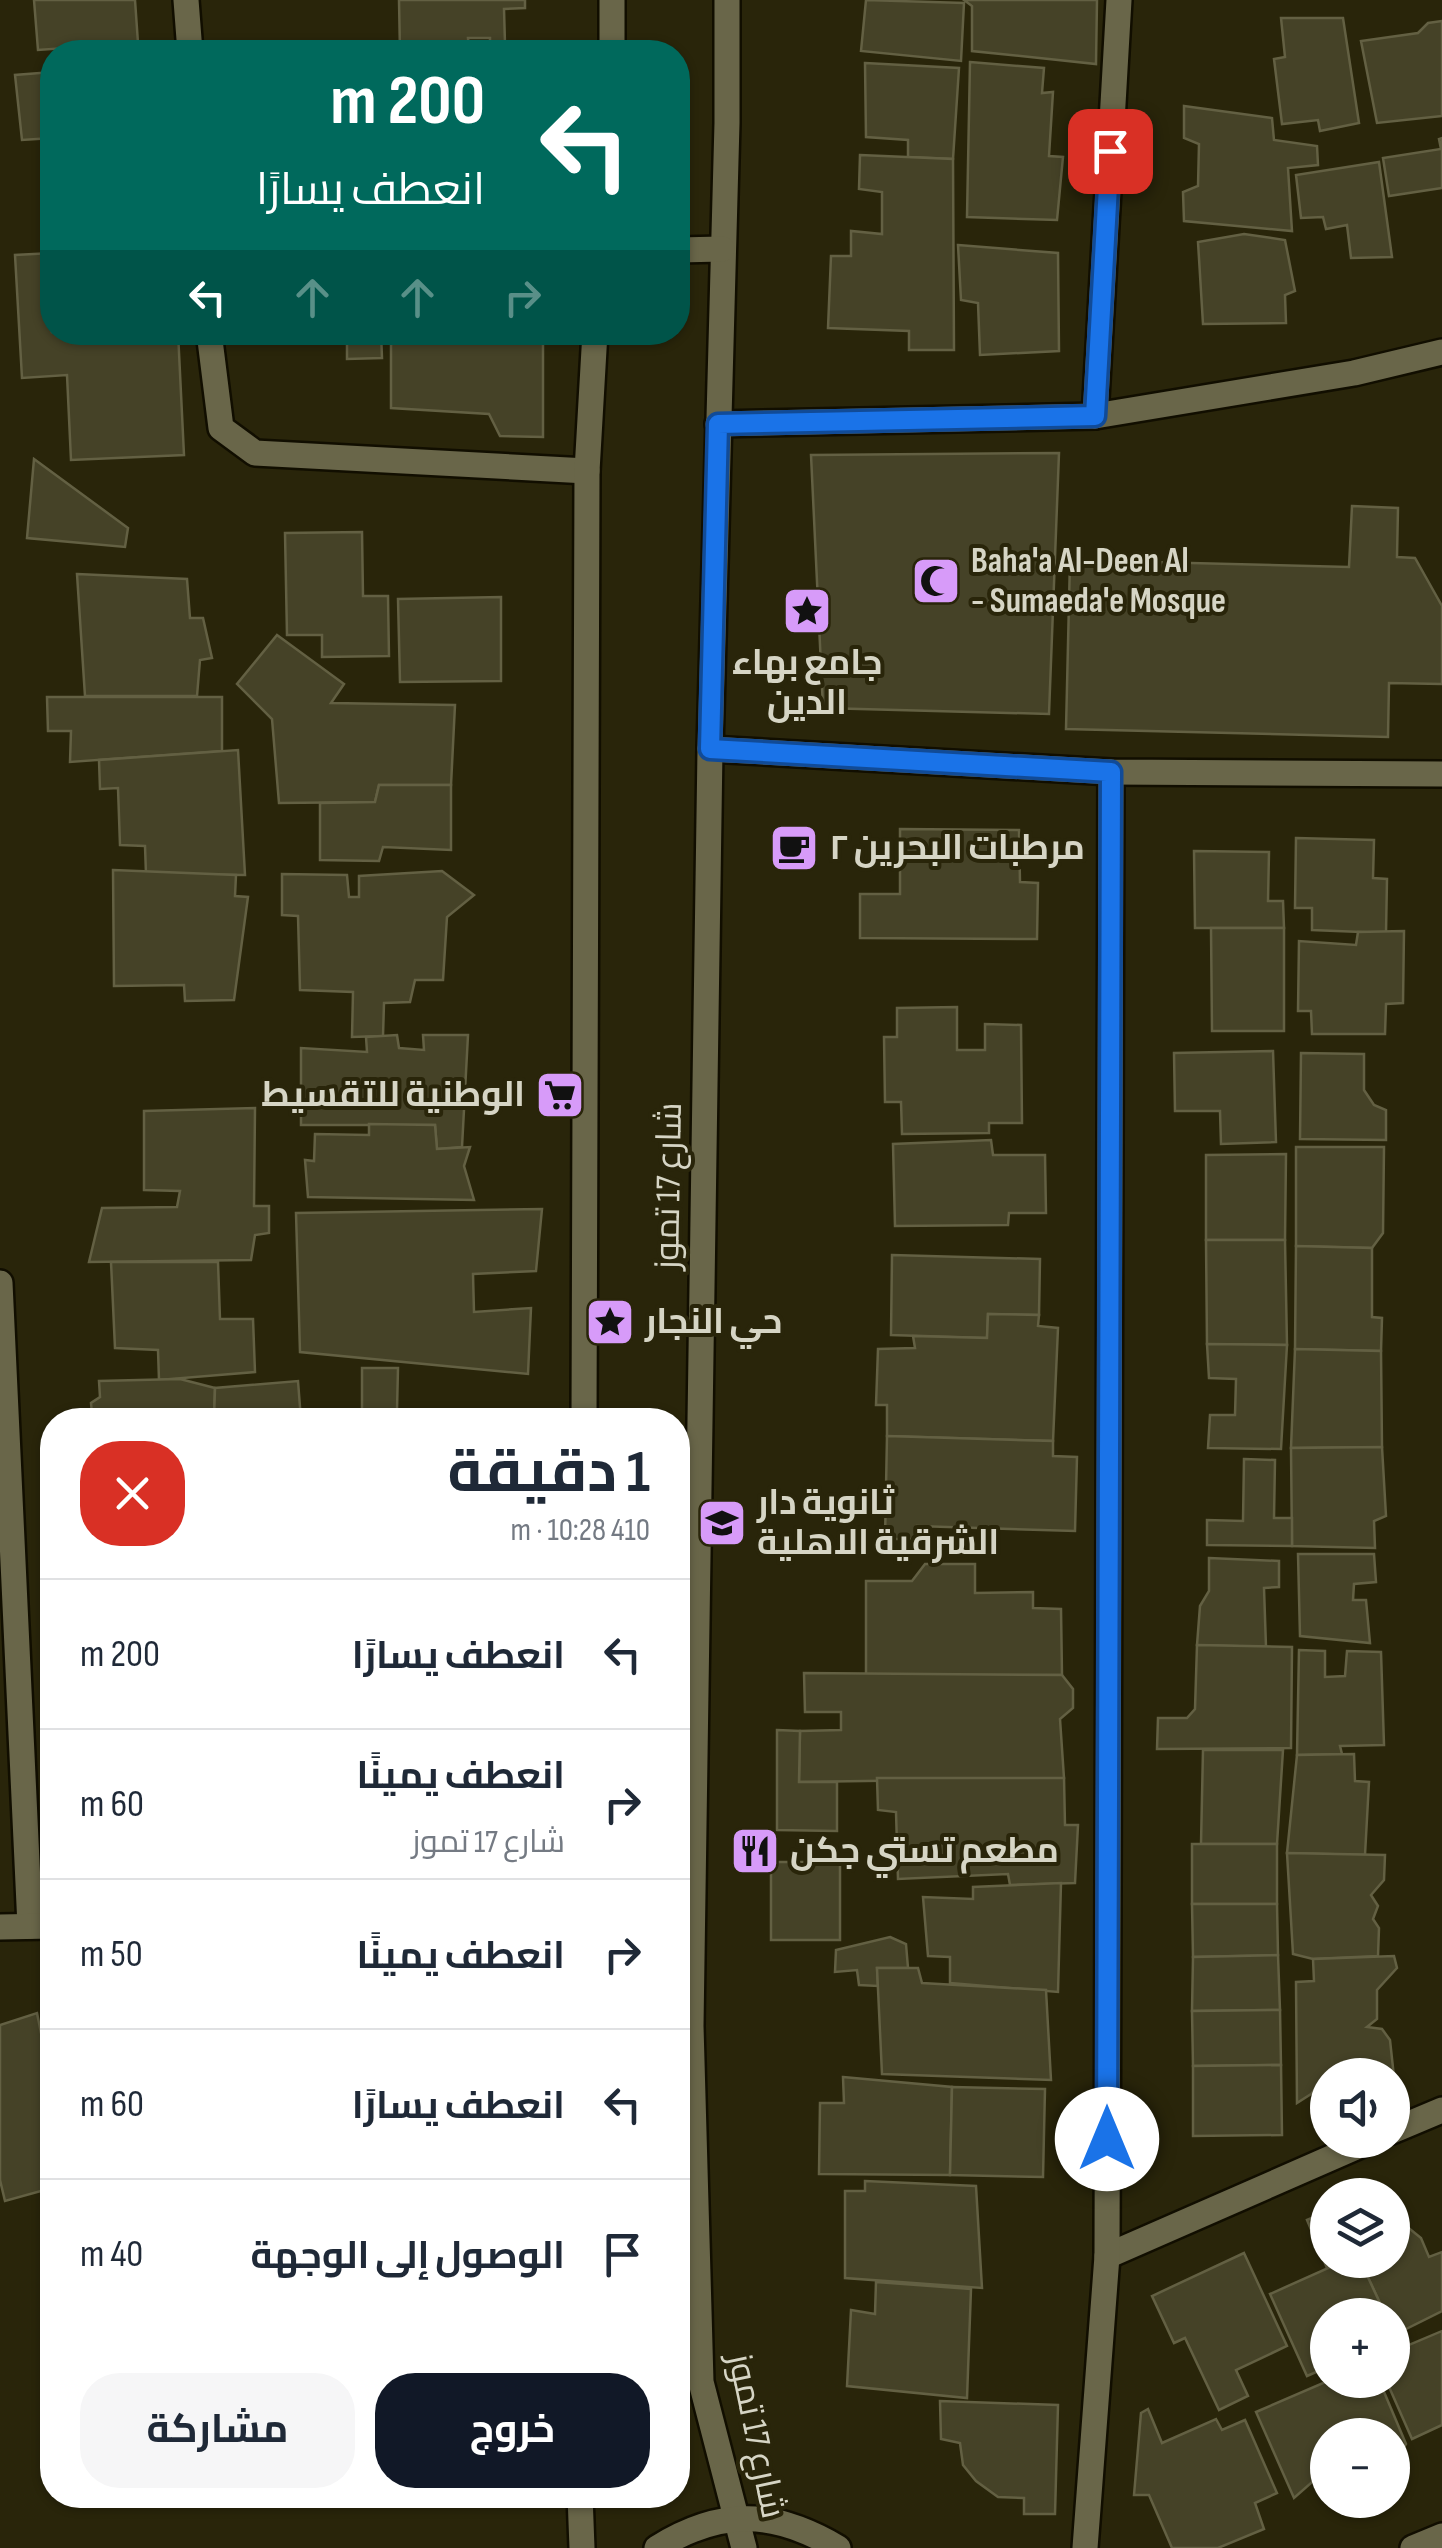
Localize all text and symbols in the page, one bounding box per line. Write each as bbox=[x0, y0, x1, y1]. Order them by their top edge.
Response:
text: 200 m bbox=[330, 60, 485, 144]
icon: left bbox=[520, 80, 650, 210]
pin bbox=[1068, 109, 1153, 194]
icon: arrive bbox=[1083, 124, 1138, 179]
text: انعطف يسارًا bbox=[256, 163, 485, 218]
icon: left bbox=[180, 270, 235, 325]
icon: ahead bbox=[285, 270, 340, 325]
icon: ahead bbox=[390, 270, 445, 325]
icon: right bbox=[495, 270, 550, 325]
place label: Baha'a Al-Deen Al - Sumaeda'e Mosque bbox=[971, 540, 1226, 623]
mosque icon: Baha'a Al-Deen Al - Sumaeda'e Mosque bbox=[910, 555, 962, 607]
place icon: جامع بهاء الدين bbox=[781, 585, 833, 637]
place label: جامع بهاء الدين bbox=[732, 642, 882, 725]
cafe icon: مرطبات البحرين ٢ bbox=[768, 822, 820, 874]
place label: مرطبات البحرين ٢ bbox=[829, 827, 1085, 870]
supermarket icon: الوطنية للتقسيط bbox=[534, 1069, 586, 1121]
place label: الوطنية للتقسيط bbox=[261, 1074, 525, 1117]
street label: شارع 17 تموز bbox=[646, 1102, 692, 1272]
place icon: حي النجار bbox=[584, 1296, 636, 1348]
place label: حي النجار bbox=[644, 1301, 782, 1349]
text: 1 دقيقة bbox=[447, 1437, 650, 1509]
button: close bbox=[80, 1441, 185, 1546]
place label: ثانوية دار الشرقية الاهلية bbox=[756, 1482, 999, 1565]
school or university icon: ثانوية دار الشرقية الاهلية bbox=[696, 1497, 748, 1549]
text: 410 m · 10:28 bbox=[511, 1511, 650, 1550]
icon: left bbox=[595, 1627, 650, 1682]
text: 200 m bbox=[80, 1632, 160, 1677]
text: انعطف يسارًا bbox=[352, 1634, 565, 1679]
text: انعطف يمينًا bbox=[356, 1754, 565, 1799]
icon: right bbox=[595, 1777, 650, 1832]
text: 60 m bbox=[80, 1782, 144, 1827]
text: شارع 17 تموز bbox=[412, 1823, 565, 1862]
restaurant icon: مطعم تستي جكن bbox=[729, 1825, 781, 1877]
place label: مطعم تستي جكن bbox=[790, 1830, 1059, 1878]
icon: right bbox=[595, 1927, 650, 1982]
text: 50 m bbox=[80, 1932, 143, 1977]
text: انعطف يمينًا bbox=[356, 1934, 565, 1979]
map controls bbox=[1310, 2058, 1410, 2518]
button: sound bbox=[1310, 2058, 1410, 2158]
icon: left bbox=[595, 2077, 650, 2132]
text: 60 m bbox=[80, 2082, 144, 2127]
text: انعطف يسارًا bbox=[352, 2084, 565, 2129]
position arrow bbox=[1055, 2087, 1159, 2191]
button: layers bbox=[1310, 2178, 1410, 2278]
icon: arrive bbox=[595, 2227, 650, 2282]
text: 40 m bbox=[80, 2232, 143, 2277]
text: الوصول إلى الوجهة bbox=[250, 2234, 565, 2279]
button: + bbox=[1310, 2298, 1410, 2398]
street label: شارع 17 تموز bbox=[717, 2348, 794, 2522]
button: مشاركة bbox=[80, 2373, 355, 2488]
button: خروج bbox=[375, 2373, 650, 2488]
button: − bbox=[1310, 2418, 1410, 2518]

